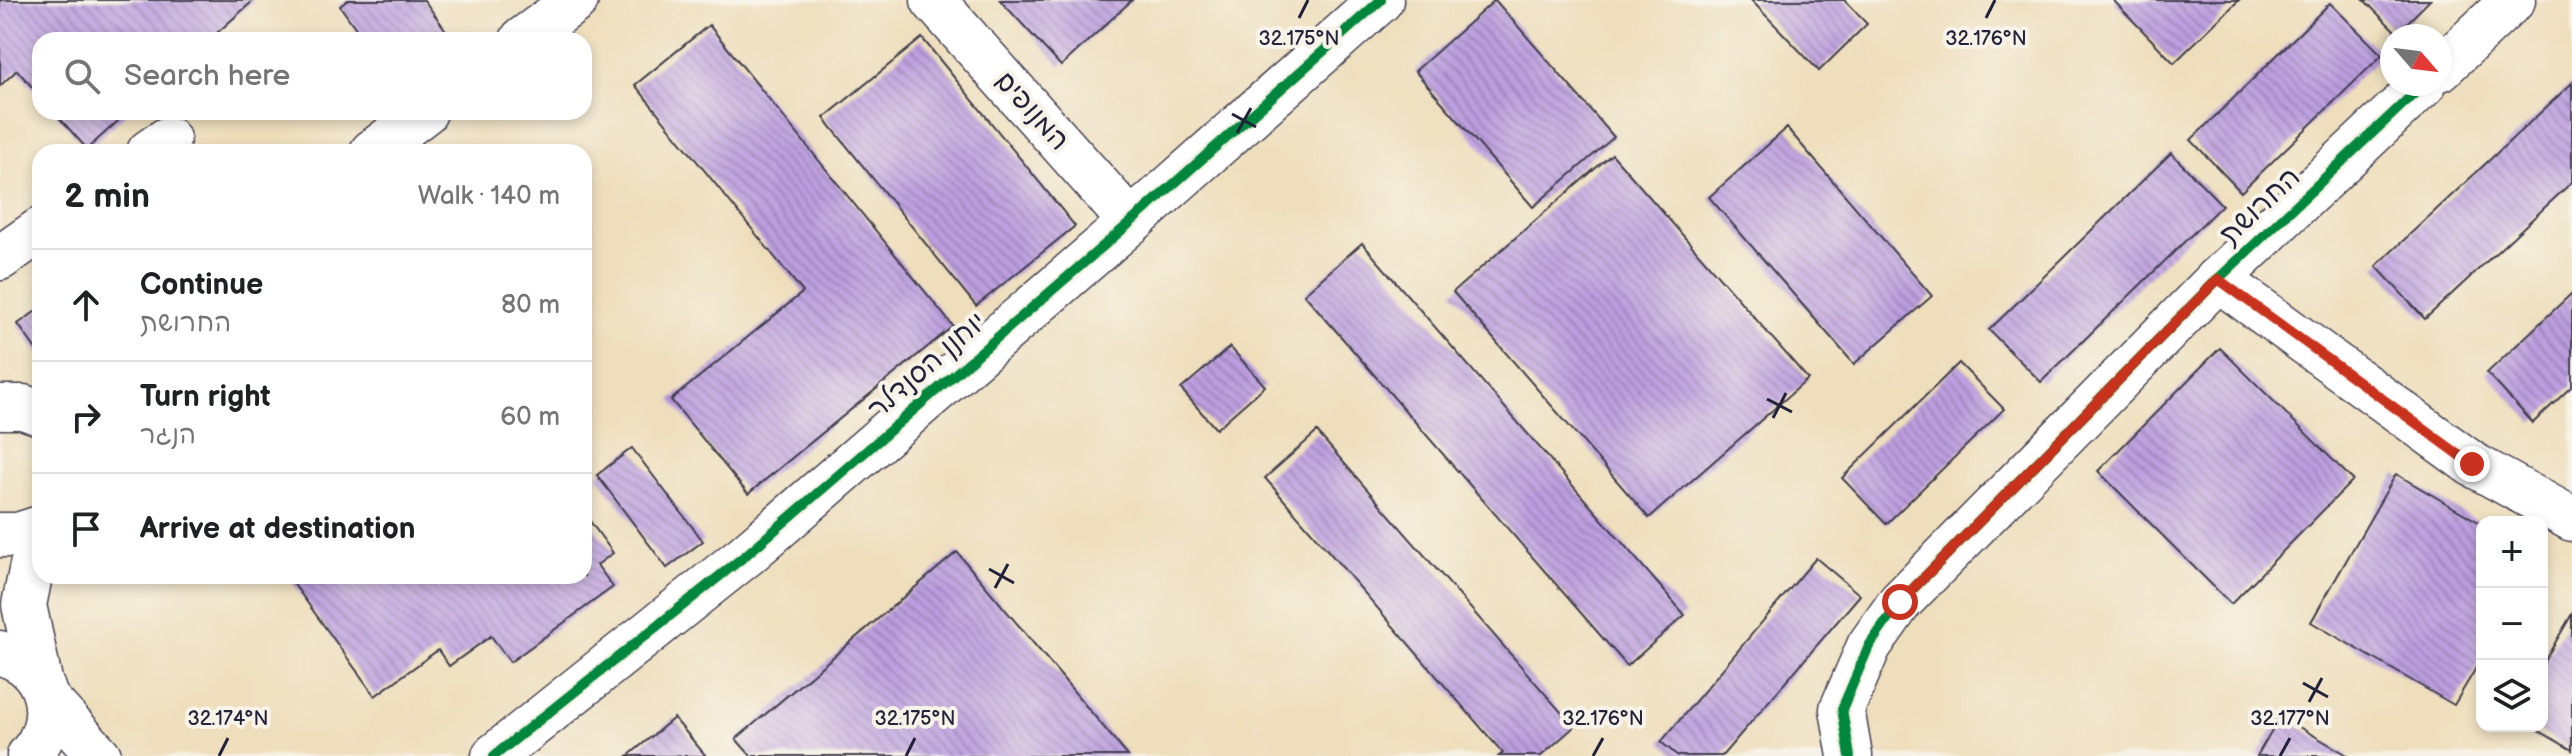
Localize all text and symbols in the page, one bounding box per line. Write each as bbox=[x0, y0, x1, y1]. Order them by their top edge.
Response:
north arrow bbox=[2380, 24, 2452, 96]
text: 32.175°N bbox=[1258, 27, 1340, 51]
text: 32.176°N bbox=[1945, 27, 2027, 51]
search box bbox=[32, 32, 592, 120]
icon: search bbox=[60, 54, 104, 98]
text: Search here bbox=[124, 58, 290, 94]
street label: המנופים bbox=[988, 65, 1076, 157]
street label: החרושת bbox=[2213, 160, 2307, 252]
text: 2 min bbox=[64, 176, 150, 217]
text: Walk · 140 m bbox=[418, 181, 560, 212]
text: Continue bbox=[140, 267, 263, 303]
icon: ahead bbox=[64, 283, 108, 327]
text: 80 m bbox=[501, 290, 560, 321]
street label: יוחנן הסנדלר bbox=[861, 306, 993, 426]
text: החרושת bbox=[140, 308, 231, 339]
text: Turn right bbox=[140, 379, 271, 415]
icon: right bbox=[64, 395, 108, 439]
text: 60 m bbox=[500, 402, 560, 433]
text: הנגר bbox=[140, 420, 196, 451]
route end bbox=[2454, 446, 2490, 482]
icon: arrive bbox=[64, 507, 108, 551]
text: Arrive at destination bbox=[140, 511, 416, 547]
map controls bbox=[2476, 516, 2548, 732]
button: + bbox=[2476, 516, 2548, 588]
route start bbox=[1882, 584, 1918, 620]
button: − bbox=[2476, 588, 2548, 660]
button: layers bbox=[2476, 660, 2548, 732]
text: 32.174°N bbox=[187, 707, 269, 731]
text: 32.175°N bbox=[874, 707, 956, 731]
text: 32.176°N bbox=[1562, 707, 1644, 731]
text: 32.177°N bbox=[2250, 707, 2330, 731]

